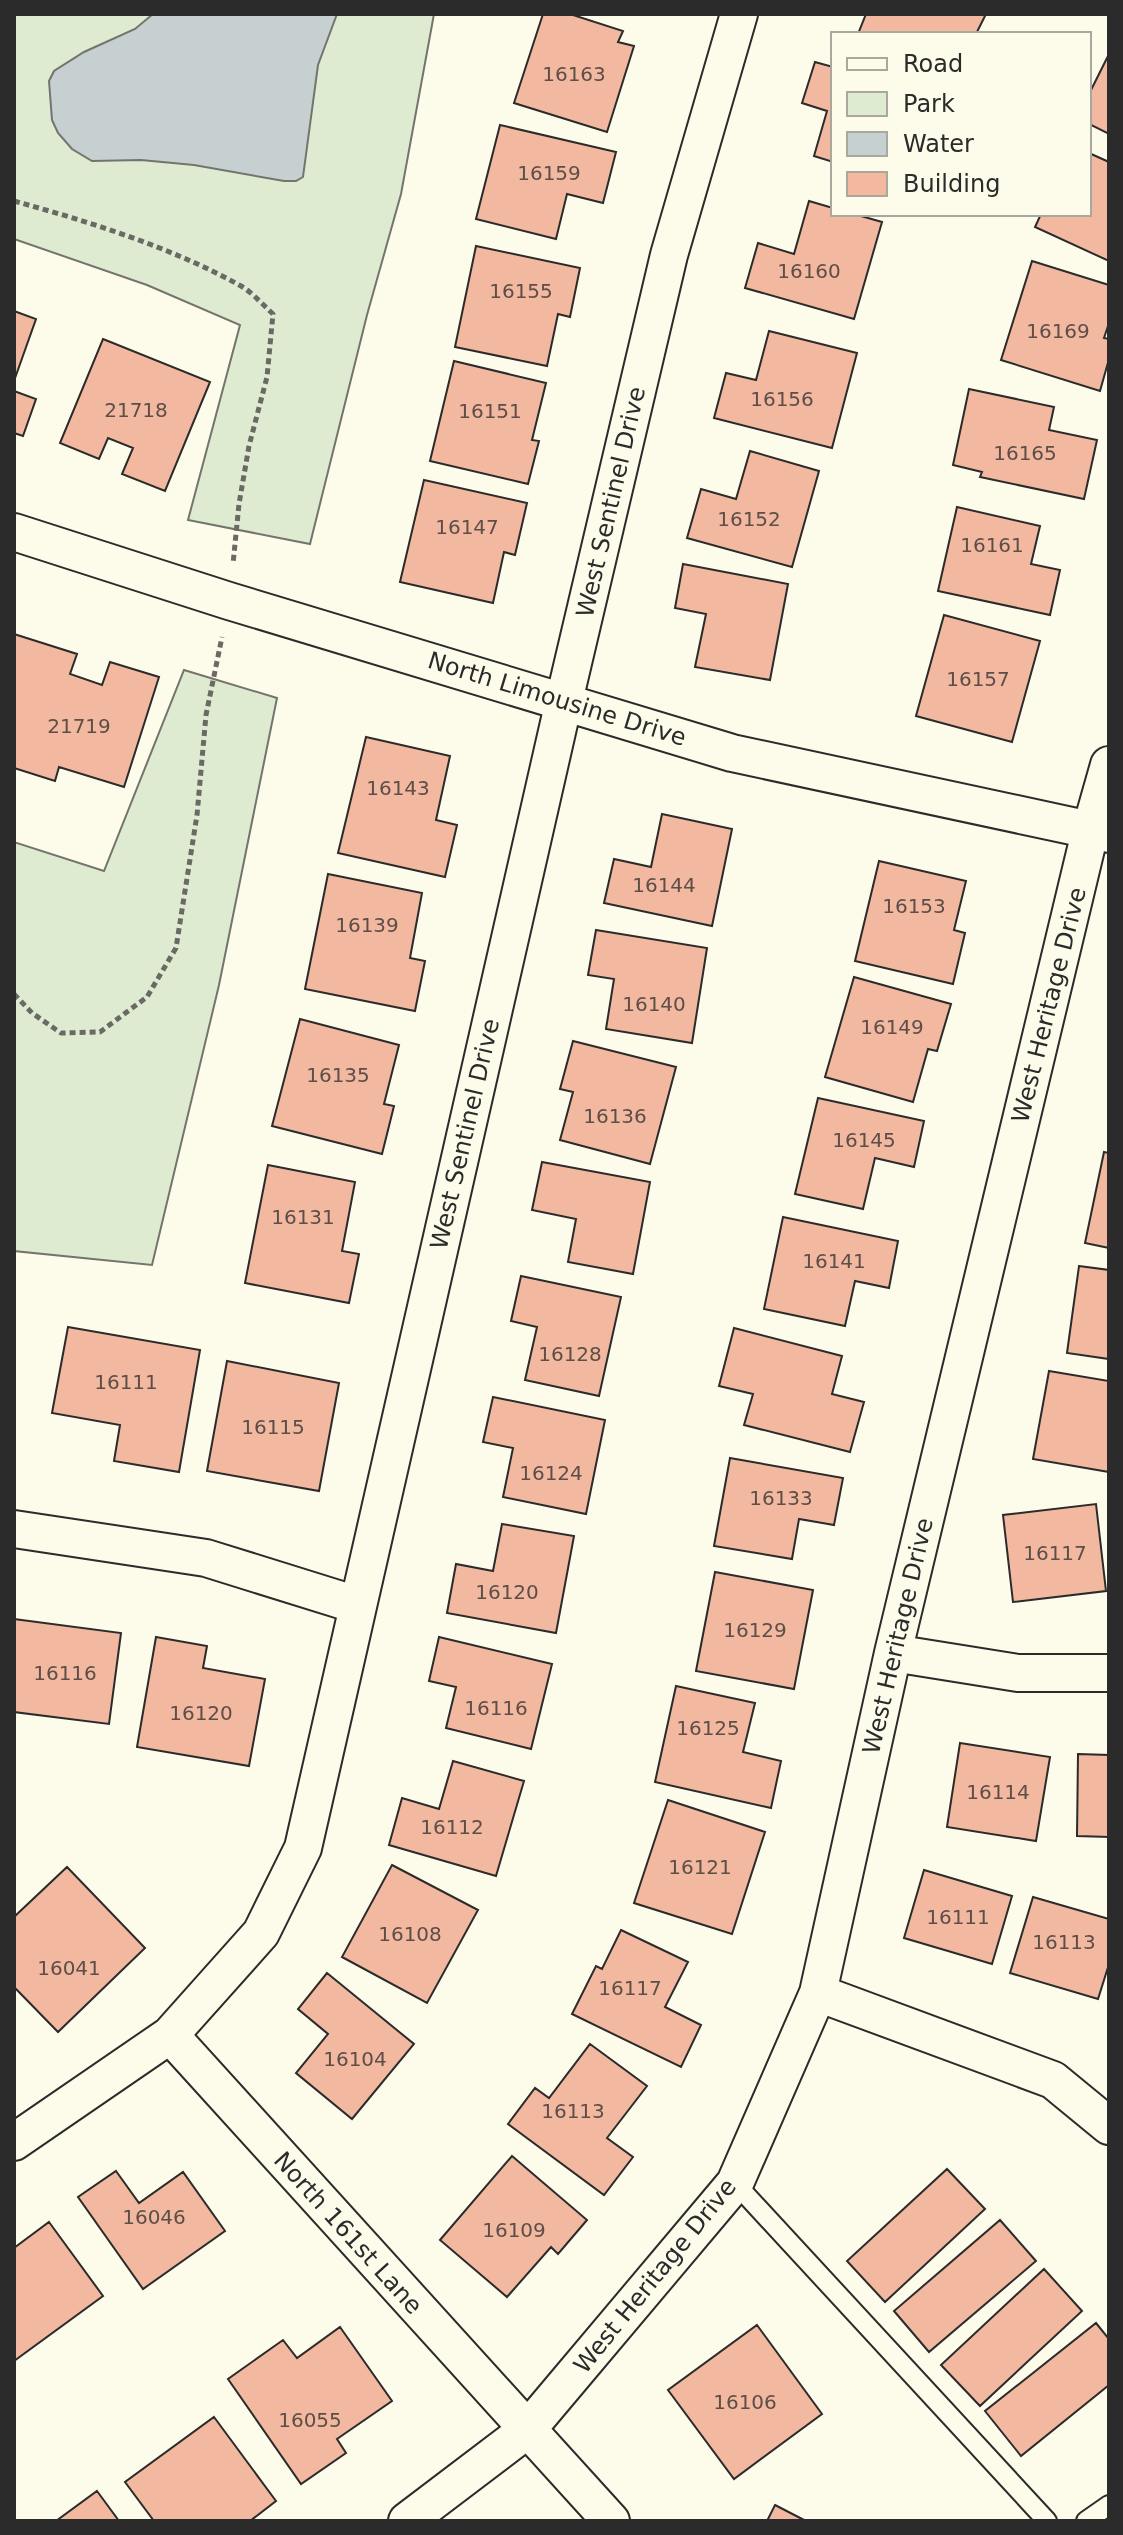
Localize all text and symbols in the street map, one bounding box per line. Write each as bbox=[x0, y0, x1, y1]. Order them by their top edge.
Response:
legend bbox=[831, 32, 1091, 216]
text: Road bbox=[903, 50, 963, 78]
house number: 16163 bbox=[542, 62, 606, 86]
text: Park bbox=[903, 90, 955, 118]
text: Water bbox=[903, 130, 974, 158]
house number: 16159 bbox=[517, 161, 581, 185]
text: Building bbox=[903, 170, 1000, 198]
house number: 16160 bbox=[777, 259, 841, 283]
house number: 16155 bbox=[489, 279, 553, 303]
house number: 16169 bbox=[1026, 319, 1090, 343]
street label: West Sentinel Drive bbox=[571, 384, 651, 620]
house number: 16156 bbox=[750, 387, 814, 411]
house number: 21718 bbox=[104, 398, 168, 422]
house number: 16151 bbox=[458, 399, 522, 423]
house number: 16165 bbox=[993, 441, 1057, 465]
house number: 16152 bbox=[717, 507, 781, 531]
house number: 16147 bbox=[435, 515, 499, 539]
house number: 16161 bbox=[960, 533, 1024, 557]
street label: North Limousine Drive bbox=[424, 646, 690, 752]
house number: 16157 bbox=[946, 667, 1010, 691]
house number: 21719 bbox=[47, 714, 111, 738]
house number: 16143 bbox=[366, 776, 430, 800]
house number: 16144 bbox=[632, 873, 696, 897]
street label: West Heritage Drive bbox=[1006, 884, 1092, 1126]
house number: 16153 bbox=[882, 894, 946, 918]
house number: 16139 bbox=[335, 913, 399, 937]
house number: 16140 bbox=[622, 992, 686, 1016]
house number: 16149 bbox=[860, 1015, 924, 1039]
street label: West Sentinel Drive bbox=[425, 1016, 505, 1252]
house number: 16135 bbox=[306, 1063, 370, 1087]
house number: 16136 bbox=[583, 1104, 647, 1128]
house number: 16145 bbox=[832, 1128, 896, 1152]
house number: 16131 bbox=[271, 1205, 335, 1229]
house number: 16141 bbox=[802, 1249, 866, 1273]
house number: 16128 bbox=[538, 1342, 602, 1366]
house number: 16111 bbox=[94, 1370, 158, 1394]
house number: 16115 bbox=[241, 1415, 305, 1439]
house number: 16124 bbox=[519, 1461, 583, 1485]
house number: 16133 bbox=[749, 1486, 813, 1510]
street label: West Heritage Drive bbox=[857, 1515, 939, 1757]
house number: 16117 bbox=[1023, 1541, 1087, 1565]
house number: 16120 bbox=[475, 1580, 539, 1604]
house number: 16129 bbox=[723, 1618, 787, 1642]
house number: 16116 bbox=[33, 1661, 97, 1685]
house number: 16116 bbox=[464, 1696, 528, 1720]
house number: 16120 bbox=[169, 1701, 233, 1725]
house number: 16125 bbox=[676, 1716, 740, 1740]
house number: 16114 bbox=[966, 1780, 1030, 1804]
house number: 16112 bbox=[420, 1815, 484, 1839]
house number: 16121 bbox=[668, 1855, 732, 1879]
house number: 16111 bbox=[926, 1905, 990, 1929]
house number: 16108 bbox=[378, 1922, 442, 1946]
house number: 16113 bbox=[1032, 1930, 1096, 1954]
house number: 16041 bbox=[37, 1956, 101, 1980]
house number: 16117 bbox=[598, 1976, 662, 2000]
house number: 16104 bbox=[323, 2047, 387, 2071]
house number: 16113 bbox=[541, 2099, 605, 2123]
street label: North 161st Lane bbox=[268, 2146, 428, 2320]
street label: West Heritage Drive bbox=[568, 2173, 742, 2379]
house number: 16046 bbox=[122, 2205, 186, 2229]
house number: 16109 bbox=[482, 2218, 546, 2242]
house number: 16106 bbox=[713, 2390, 777, 2414]
house number: 16055 bbox=[278, 2408, 342, 2432]

